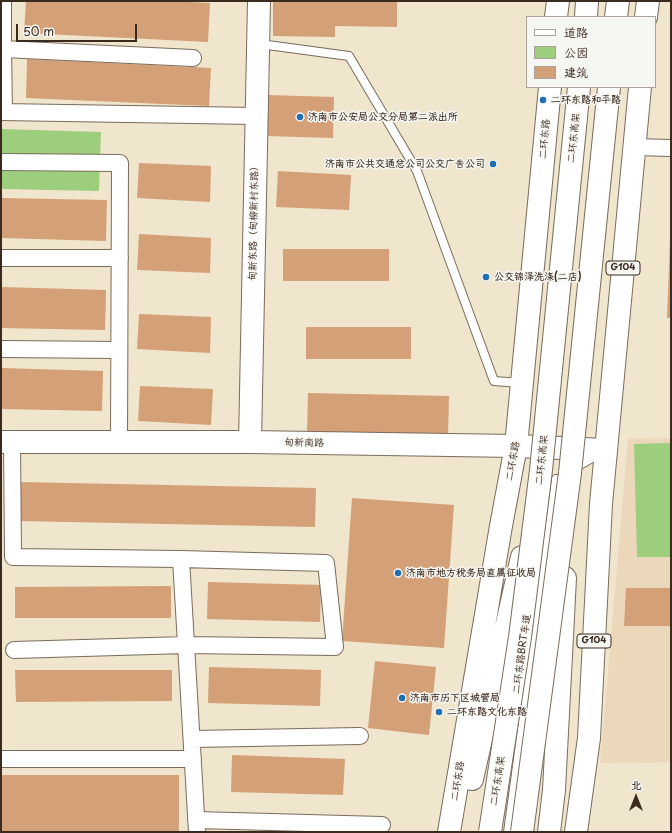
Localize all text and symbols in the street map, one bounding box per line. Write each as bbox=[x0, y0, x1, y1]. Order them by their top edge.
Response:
scale bar bbox=[18, 16, 139, 42]
legend bbox=[526, 16, 656, 88]
text: 50 m bbox=[23, 22, 54, 40]
text: 道路 bbox=[564, 23, 588, 41]
text: 公园 bbox=[564, 43, 588, 61]
text: 建筑 bbox=[564, 63, 588, 81]
place label: 二环东路和平路 bbox=[551, 94, 621, 106]
marker: 二环东路和平路 bbox=[538, 95, 548, 105]
place label: 济南市公安局公交分局第二派出所 bbox=[308, 111, 458, 123]
marker: 济南市公安局公交分局第二派出所 bbox=[295, 112, 305, 122]
street label: 二环东高架 bbox=[565, 113, 583, 163]
street label: 二环东路 bbox=[537, 119, 553, 159]
place label: 济南市公共交通总公司公交广告公司 bbox=[325, 158, 485, 170]
marker: 济南市公共交通总公司公交广告公司 bbox=[488, 159, 498, 169]
street label: 甸新东路（甸柳新村东路） bbox=[247, 161, 261, 281]
road number: G104 bbox=[606, 261, 640, 275]
place label: 公交锦泽洗涤(二店) bbox=[494, 271, 582, 283]
marker: 公交锦泽洗涤(二店) bbox=[481, 272, 491, 282]
street label: 二环东高架 bbox=[533, 435, 551, 485]
street label: 甸新南路 bbox=[284, 437, 324, 449]
street label: 二环东路 bbox=[504, 440, 522, 482]
place label: 济南市地方税务局直属征收局 bbox=[406, 567, 536, 579]
marker: 济南市地方税务局直属征收局 bbox=[393, 568, 403, 578]
street label: 二环东路BRT车道 bbox=[510, 613, 534, 695]
road number: G104 bbox=[577, 634, 611, 648]
place label: 济南市历下区城管局 bbox=[410, 692, 500, 704]
marker: 济南市历下区城管局 bbox=[397, 693, 407, 703]
place label: 二环东路文化东路 bbox=[447, 706, 527, 718]
marker: 二环东路文化东路 bbox=[434, 707, 444, 717]
street label: 二环东高架 bbox=[488, 755, 508, 807]
street label: 二环东路 bbox=[449, 760, 467, 802]
text: 北 bbox=[631, 776, 642, 793]
north arrow bbox=[616, 777, 656, 817]

